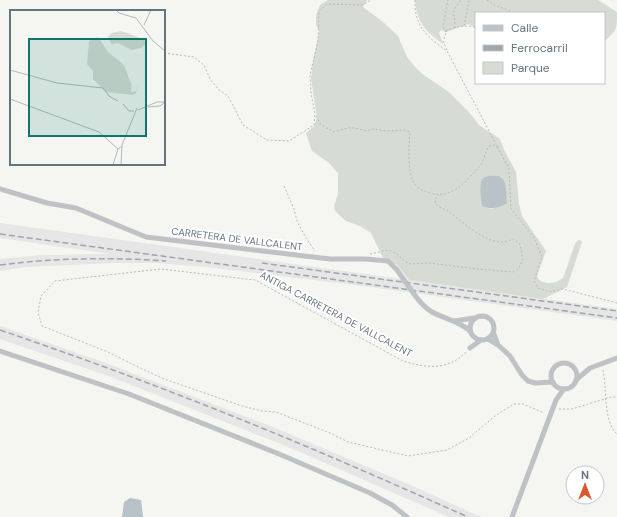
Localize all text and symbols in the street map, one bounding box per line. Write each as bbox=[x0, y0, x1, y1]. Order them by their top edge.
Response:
inset map bbox=[10, 10, 165, 165]
legend bbox=[475, 12, 605, 84]
text: Calle bbox=[511, 20, 538, 36]
text: Ferrocarril bbox=[511, 40, 568, 56]
text: Parque bbox=[511, 60, 550, 76]
street label: CARRETERA DE VALLCALENT bbox=[171, 224, 304, 254]
street label: ANTIGA CARRETERA DE VALLCALENT bbox=[258, 268, 415, 360]
north arrow bbox=[565, 465, 605, 505]
text: N bbox=[581, 468, 589, 482]

